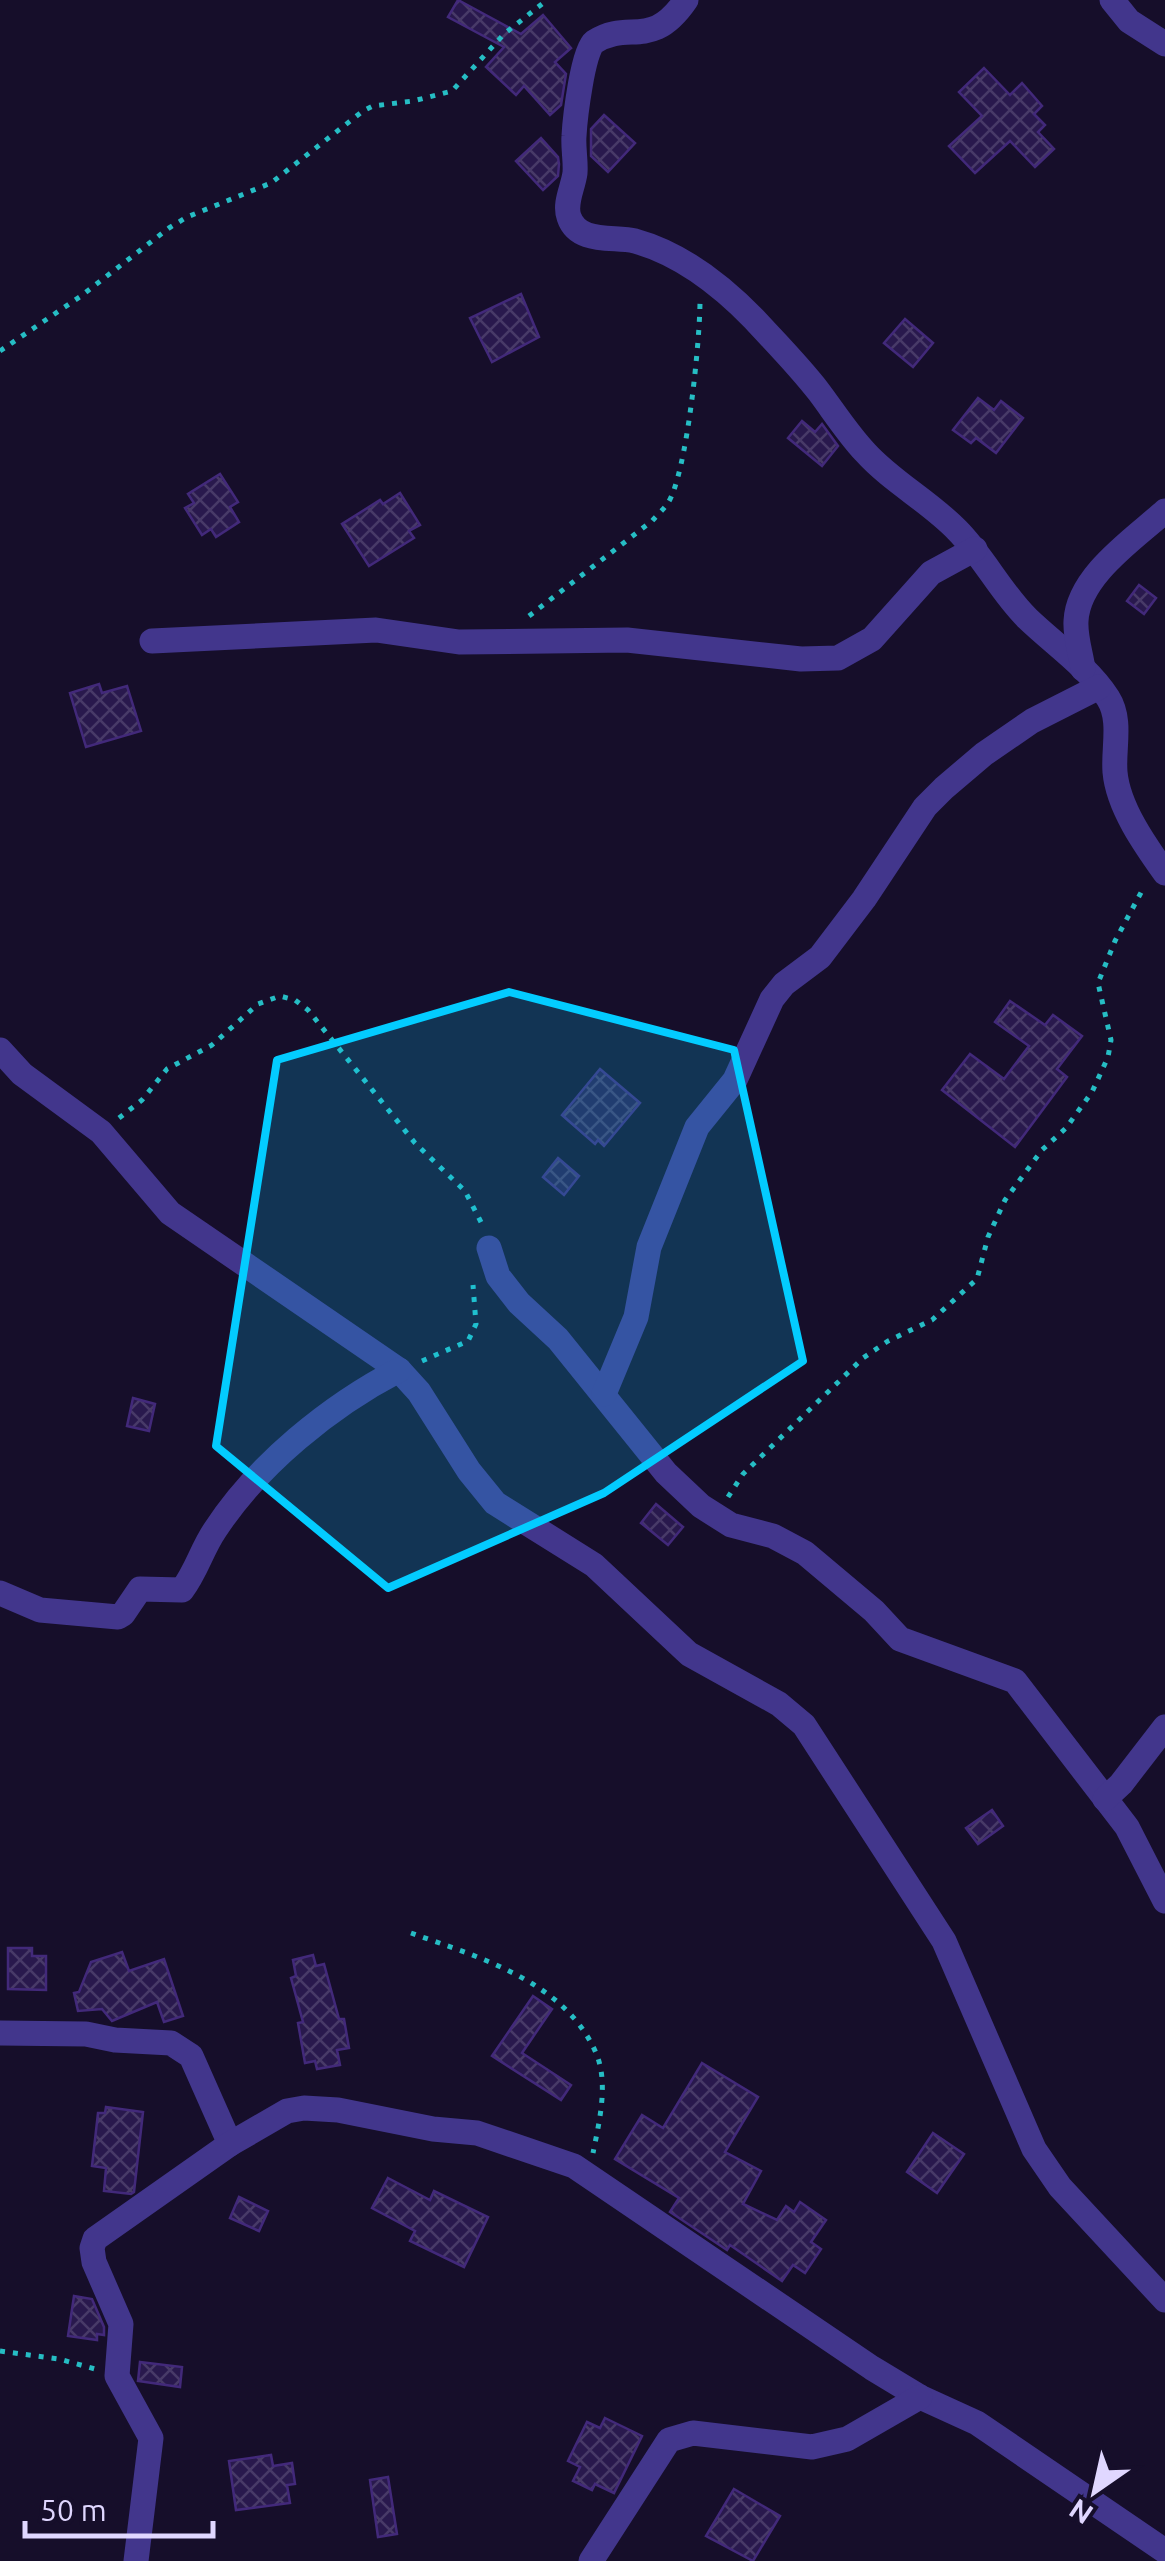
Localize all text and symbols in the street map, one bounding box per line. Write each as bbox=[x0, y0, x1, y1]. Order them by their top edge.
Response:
north arrow bbox=[1045, 2441, 1145, 2541]
scale bar bbox=[25, 2476, 212, 2538]
text: 50 m bbox=[40, 2493, 107, 2527]
text: N bbox=[1063, 2493, 1098, 2531]

